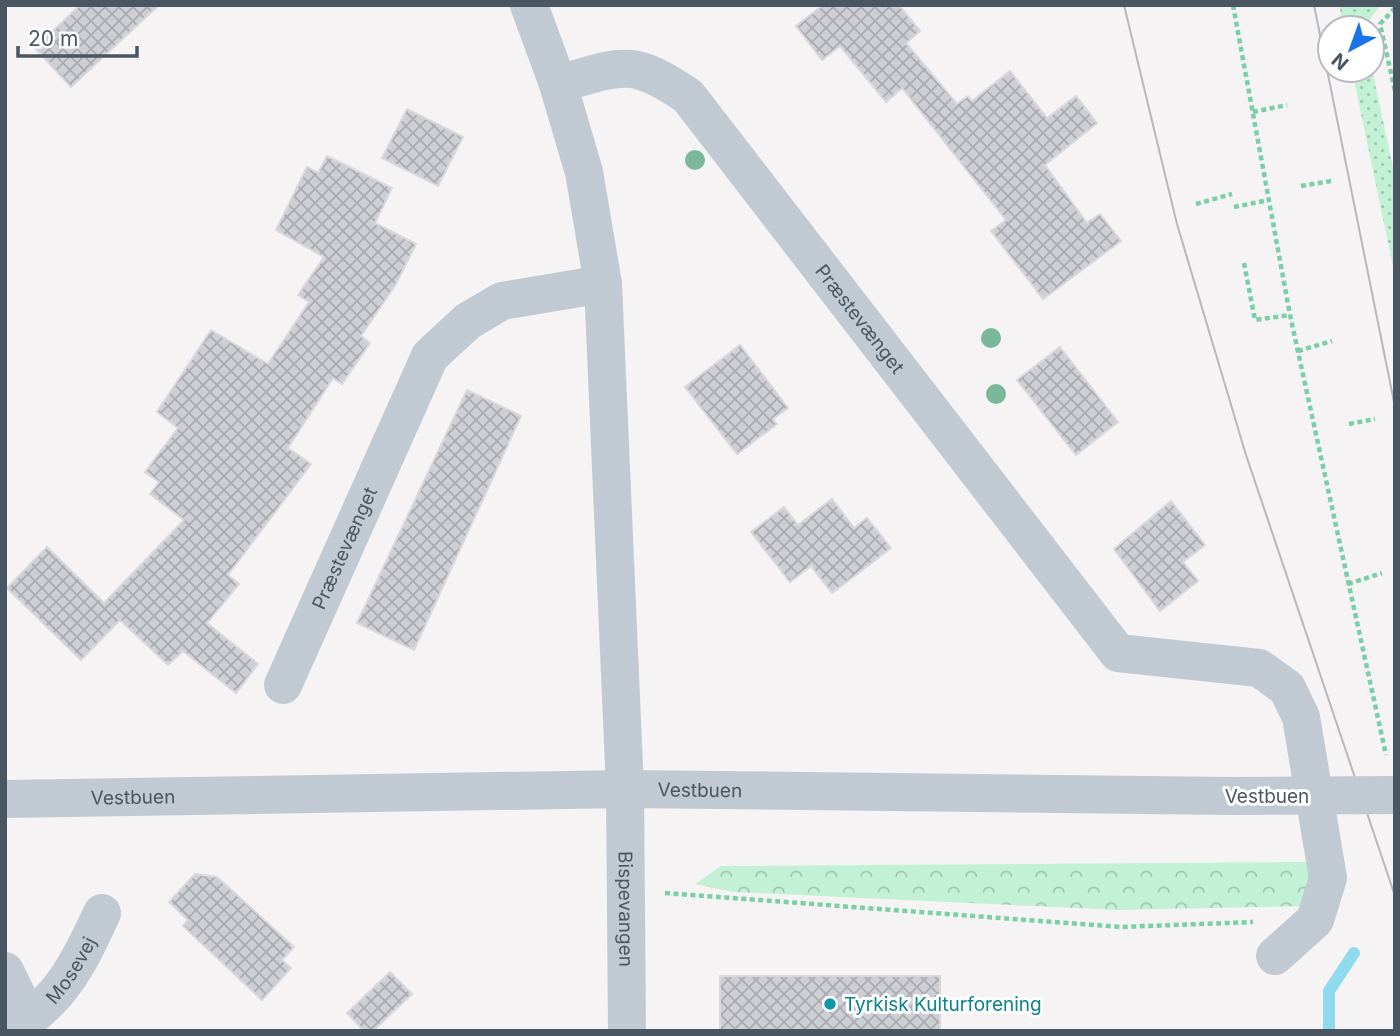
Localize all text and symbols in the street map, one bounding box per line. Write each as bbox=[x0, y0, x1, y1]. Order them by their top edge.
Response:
scale bar bbox=[18, 14, 136, 58]
north arrow bbox=[1316, 14, 1386, 84]
text: 20 m bbox=[28, 26, 78, 51]
text: N bbox=[1327, 48, 1353, 75]
street label: Præstevænget bbox=[811, 260, 909, 378]
street label: Præstevænget bbox=[307, 483, 382, 613]
street label: Vestbuen bbox=[657, 778, 742, 802]
street label: Vestbuen bbox=[90, 785, 176, 809]
street label: Vestbuen bbox=[1225, 785, 1309, 808]
street label: Bispevangen bbox=[614, 851, 638, 967]
street label: Mosevej bbox=[41, 933, 101, 1008]
place label: Tyrkisk Kulturforening bbox=[844, 993, 1042, 1016]
marker: Tyrkisk Kulturforening bbox=[822, 996, 838, 1012]

